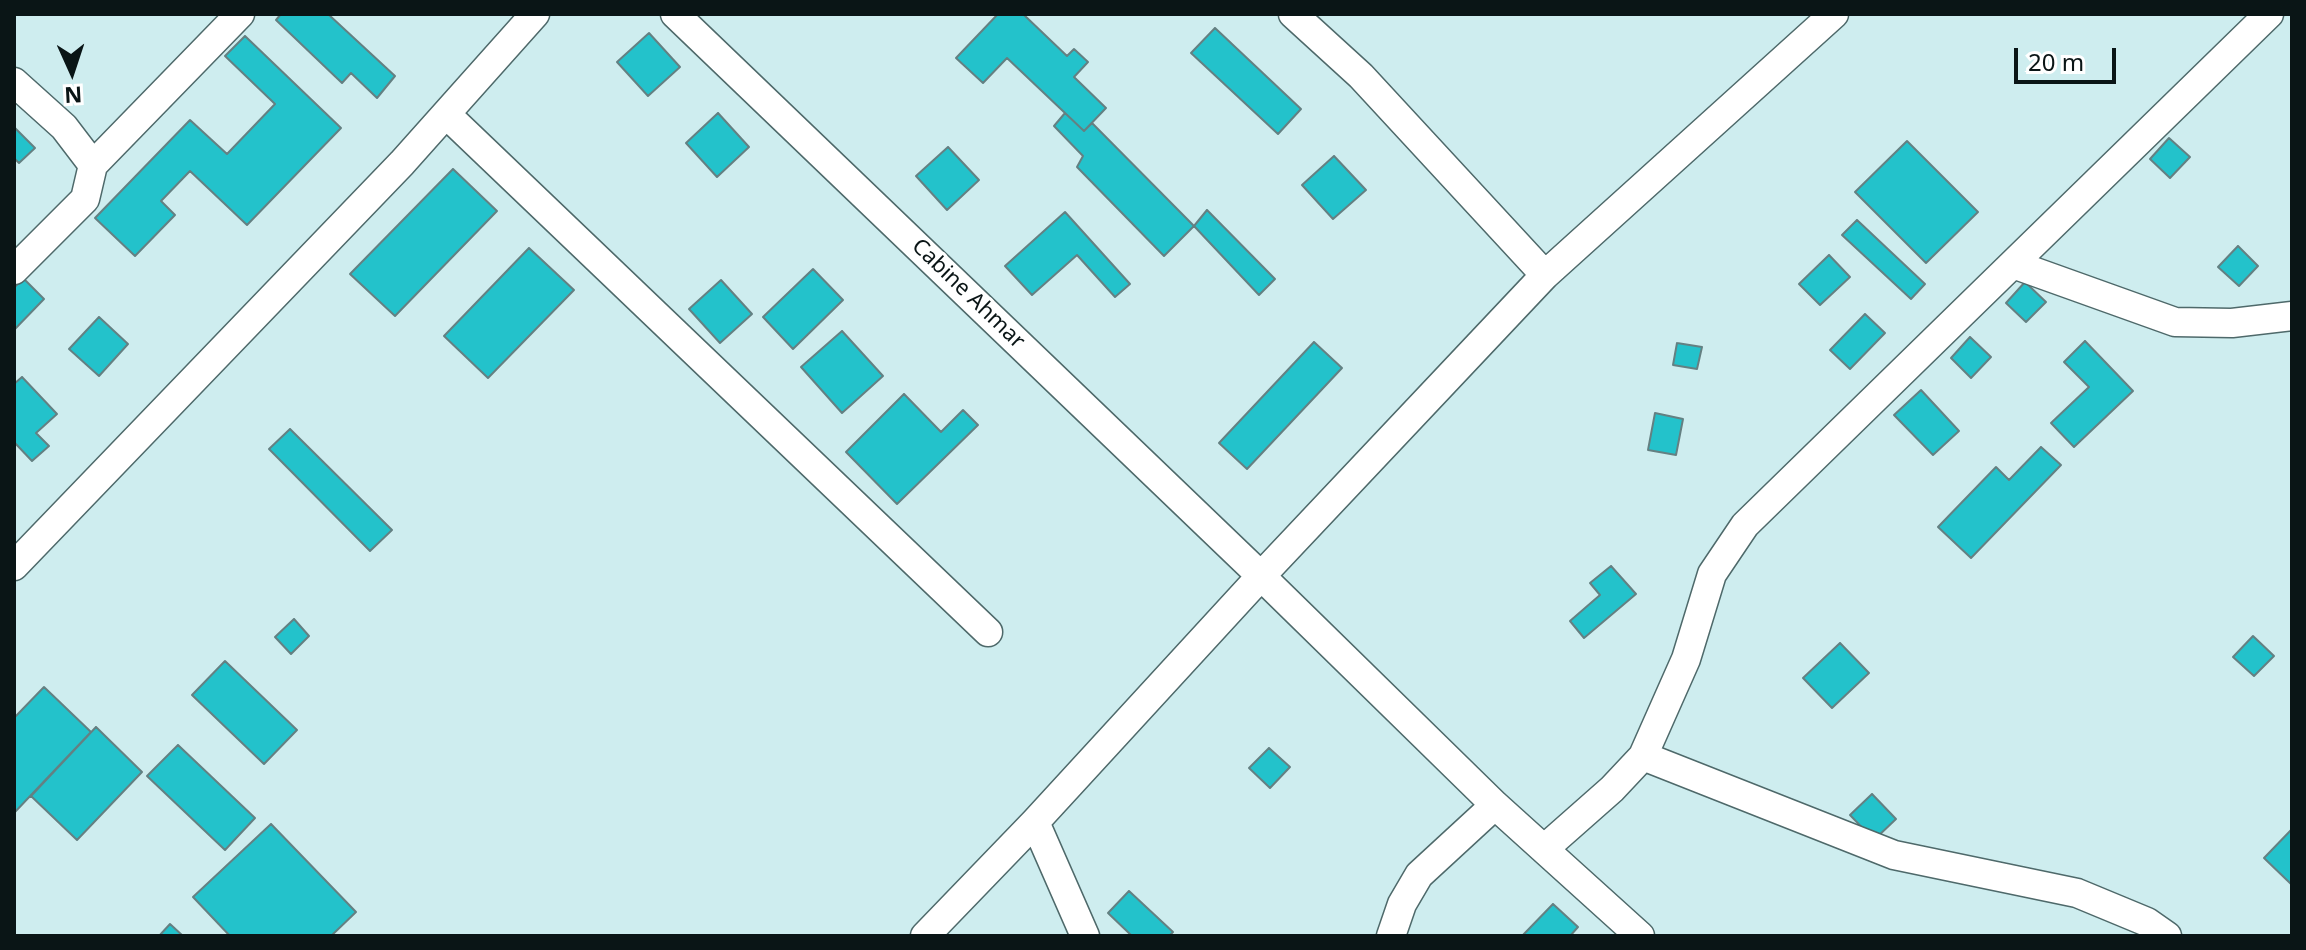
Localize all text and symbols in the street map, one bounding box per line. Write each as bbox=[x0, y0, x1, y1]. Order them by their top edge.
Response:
north arrow bbox=[32, 32, 112, 112]
scale bar bbox=[2018, 32, 2120, 82]
text: 20 m bbox=[2028, 45, 2084, 78]
text: N bbox=[64, 81, 83, 111]
street label: Cabine Ahmar bbox=[906, 234, 1030, 354]

